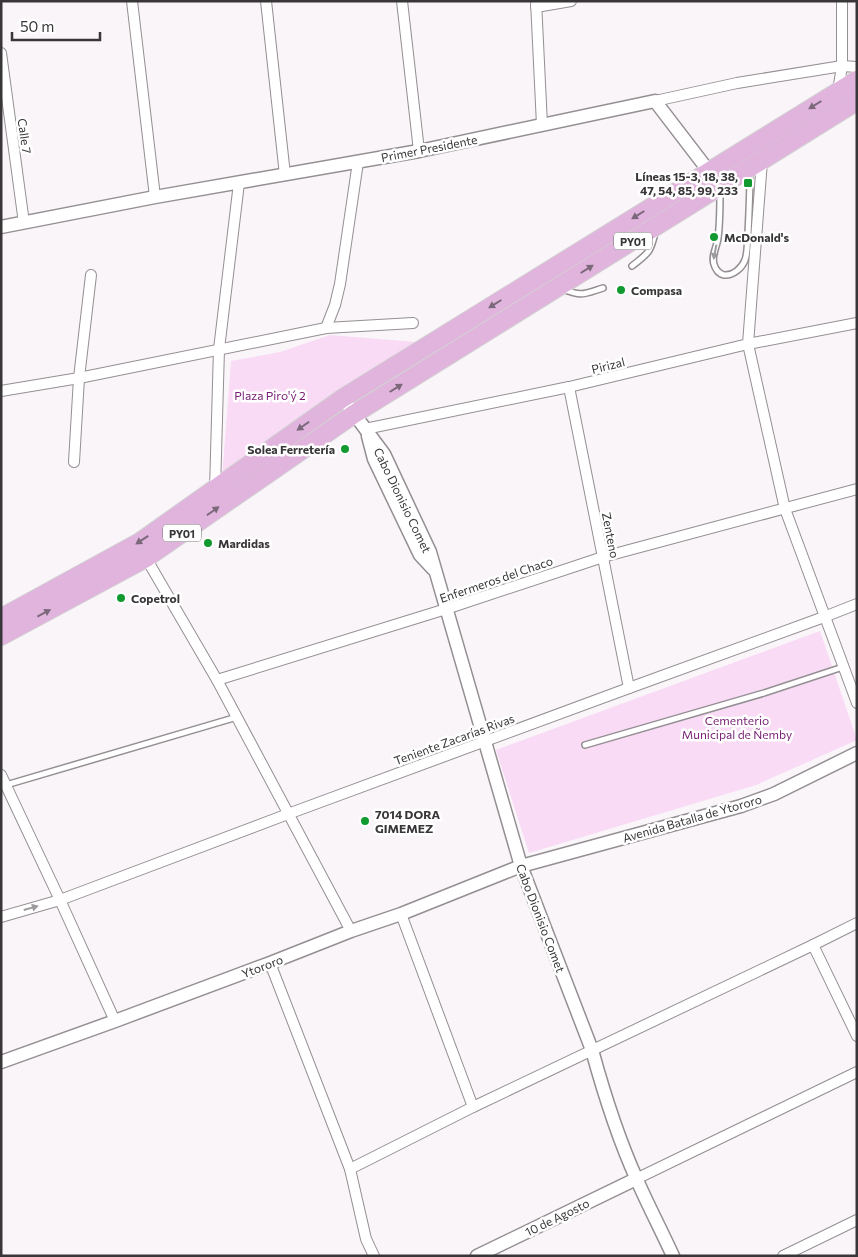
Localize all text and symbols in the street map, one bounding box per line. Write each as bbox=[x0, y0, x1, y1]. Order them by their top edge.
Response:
scale bar bbox=[12, 10, 100, 42]
text: 50 m bbox=[20, 17, 54, 35]
one-way arrow bbox=[809, 101, 822, 110]
street label: Calle 7 bbox=[16, 117, 34, 155]
street label: Primer Presidente bbox=[380, 132, 478, 164]
place label: Líneas 15-3, 18, 38, 47, 54, 85, 99, 233 bbox=[635, 169, 738, 197]
marker: Líneas 15-3, 18, 38, 47, 54, 85, 99, 233 bbox=[742, 177, 754, 189]
one-way arrow bbox=[631, 210, 644, 220]
place label: McDonald's bbox=[724, 230, 790, 244]
marker: McDonald's bbox=[708, 231, 720, 243]
road number: PY01 bbox=[614, 232, 652, 250]
one-way arrow bbox=[711, 245, 719, 260]
one-way arrow bbox=[581, 265, 594, 274]
place label: Compasa bbox=[631, 283, 682, 297]
marker: Compasa bbox=[615, 284, 627, 296]
one-way arrow bbox=[488, 299, 501, 308]
street label: Pirizal bbox=[590, 354, 626, 376]
one-way arrow bbox=[389, 384, 402, 393]
park label: Plaza Piro'ý 2 bbox=[234, 388, 306, 402]
one-way arrow bbox=[296, 421, 310, 431]
place label: Solea Ferretería bbox=[247, 442, 335, 456]
marker: Solea Ferretería bbox=[339, 443, 351, 455]
street label: Cabo Dionisio Comet bbox=[371, 445, 435, 555]
one-way arrow bbox=[207, 506, 220, 516]
street label: Zenteno bbox=[600, 511, 622, 559]
road number: PY01 bbox=[163, 524, 201, 542]
one-way arrow bbox=[135, 536, 149, 545]
place label: Mardidas bbox=[218, 536, 270, 550]
marker: Mardidas bbox=[202, 537, 214, 549]
street label: Enfermeros del Chaco bbox=[438, 553, 554, 605]
place label: Copetrol bbox=[131, 591, 180, 605]
marker: Copetrol bbox=[115, 592, 127, 604]
one-way arrow bbox=[37, 609, 51, 617]
street label: Teniente Zacarías Rivas bbox=[392, 711, 516, 767]
park label: Cementerio Municipal de Ñemby bbox=[682, 713, 792, 741]
street label: Avenida Batalla de Ytororo bbox=[621, 791, 763, 845]
place label: 7014 DORA GIMEMEZ bbox=[375, 807, 440, 835]
marker: 7014 DORA GIMEMEZ bbox=[359, 815, 371, 827]
street label: Cabo Dionisio Comet bbox=[514, 862, 568, 974]
one-way arrow bbox=[23, 904, 38, 912]
street label: Ytororo bbox=[239, 952, 285, 980]
street label: 10 de Agosto bbox=[523, 1195, 591, 1239]

